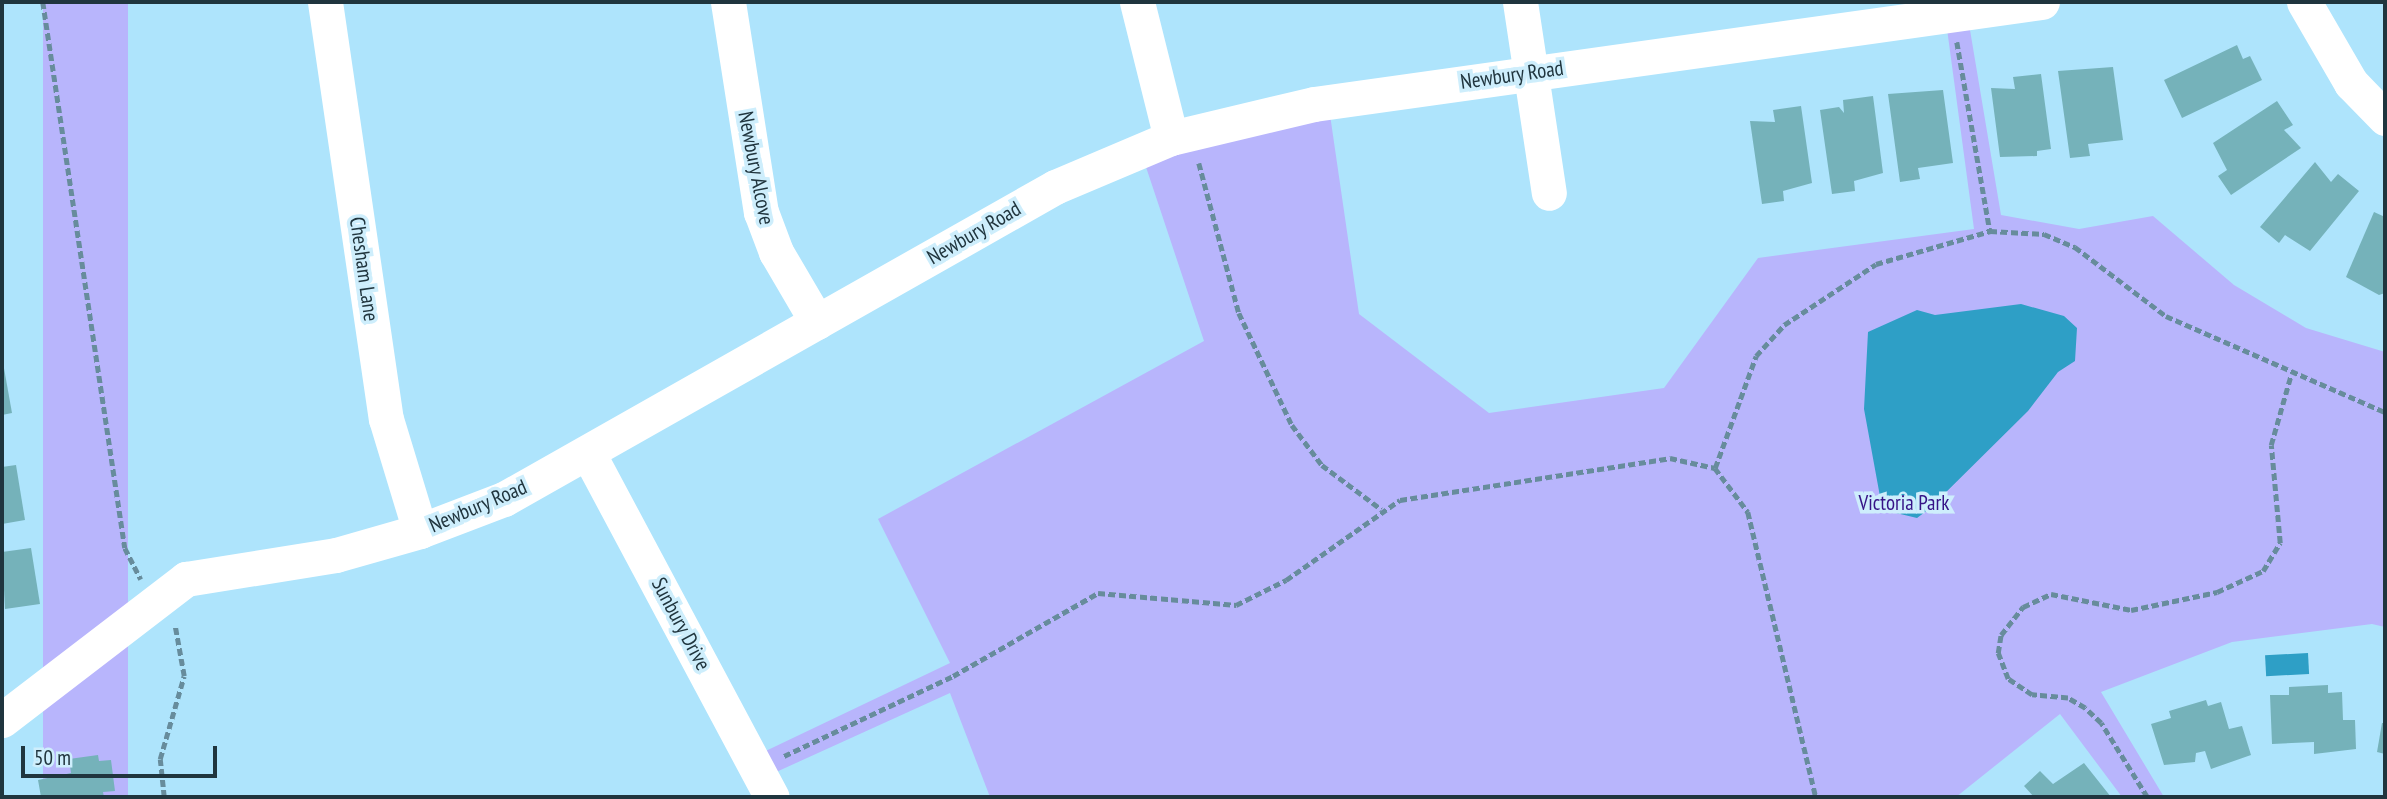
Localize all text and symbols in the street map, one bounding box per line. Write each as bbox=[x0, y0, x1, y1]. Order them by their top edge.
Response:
street label: Newbury Road bbox=[1459, 55, 1565, 95]
street label: Newbury Alcove bbox=[733, 109, 779, 227]
street label: Newbury Road bbox=[923, 196, 1025, 270]
street label: Chesham Lane bbox=[344, 215, 384, 323]
street label: Newbury Road bbox=[425, 474, 531, 538]
park label: Victoria Park bbox=[1859, 490, 1949, 516]
street label: Sunbury Drive bbox=[646, 573, 716, 675]
scale bar bbox=[24, 732, 220, 776]
text: 50 m bbox=[34, 744, 71, 771]

